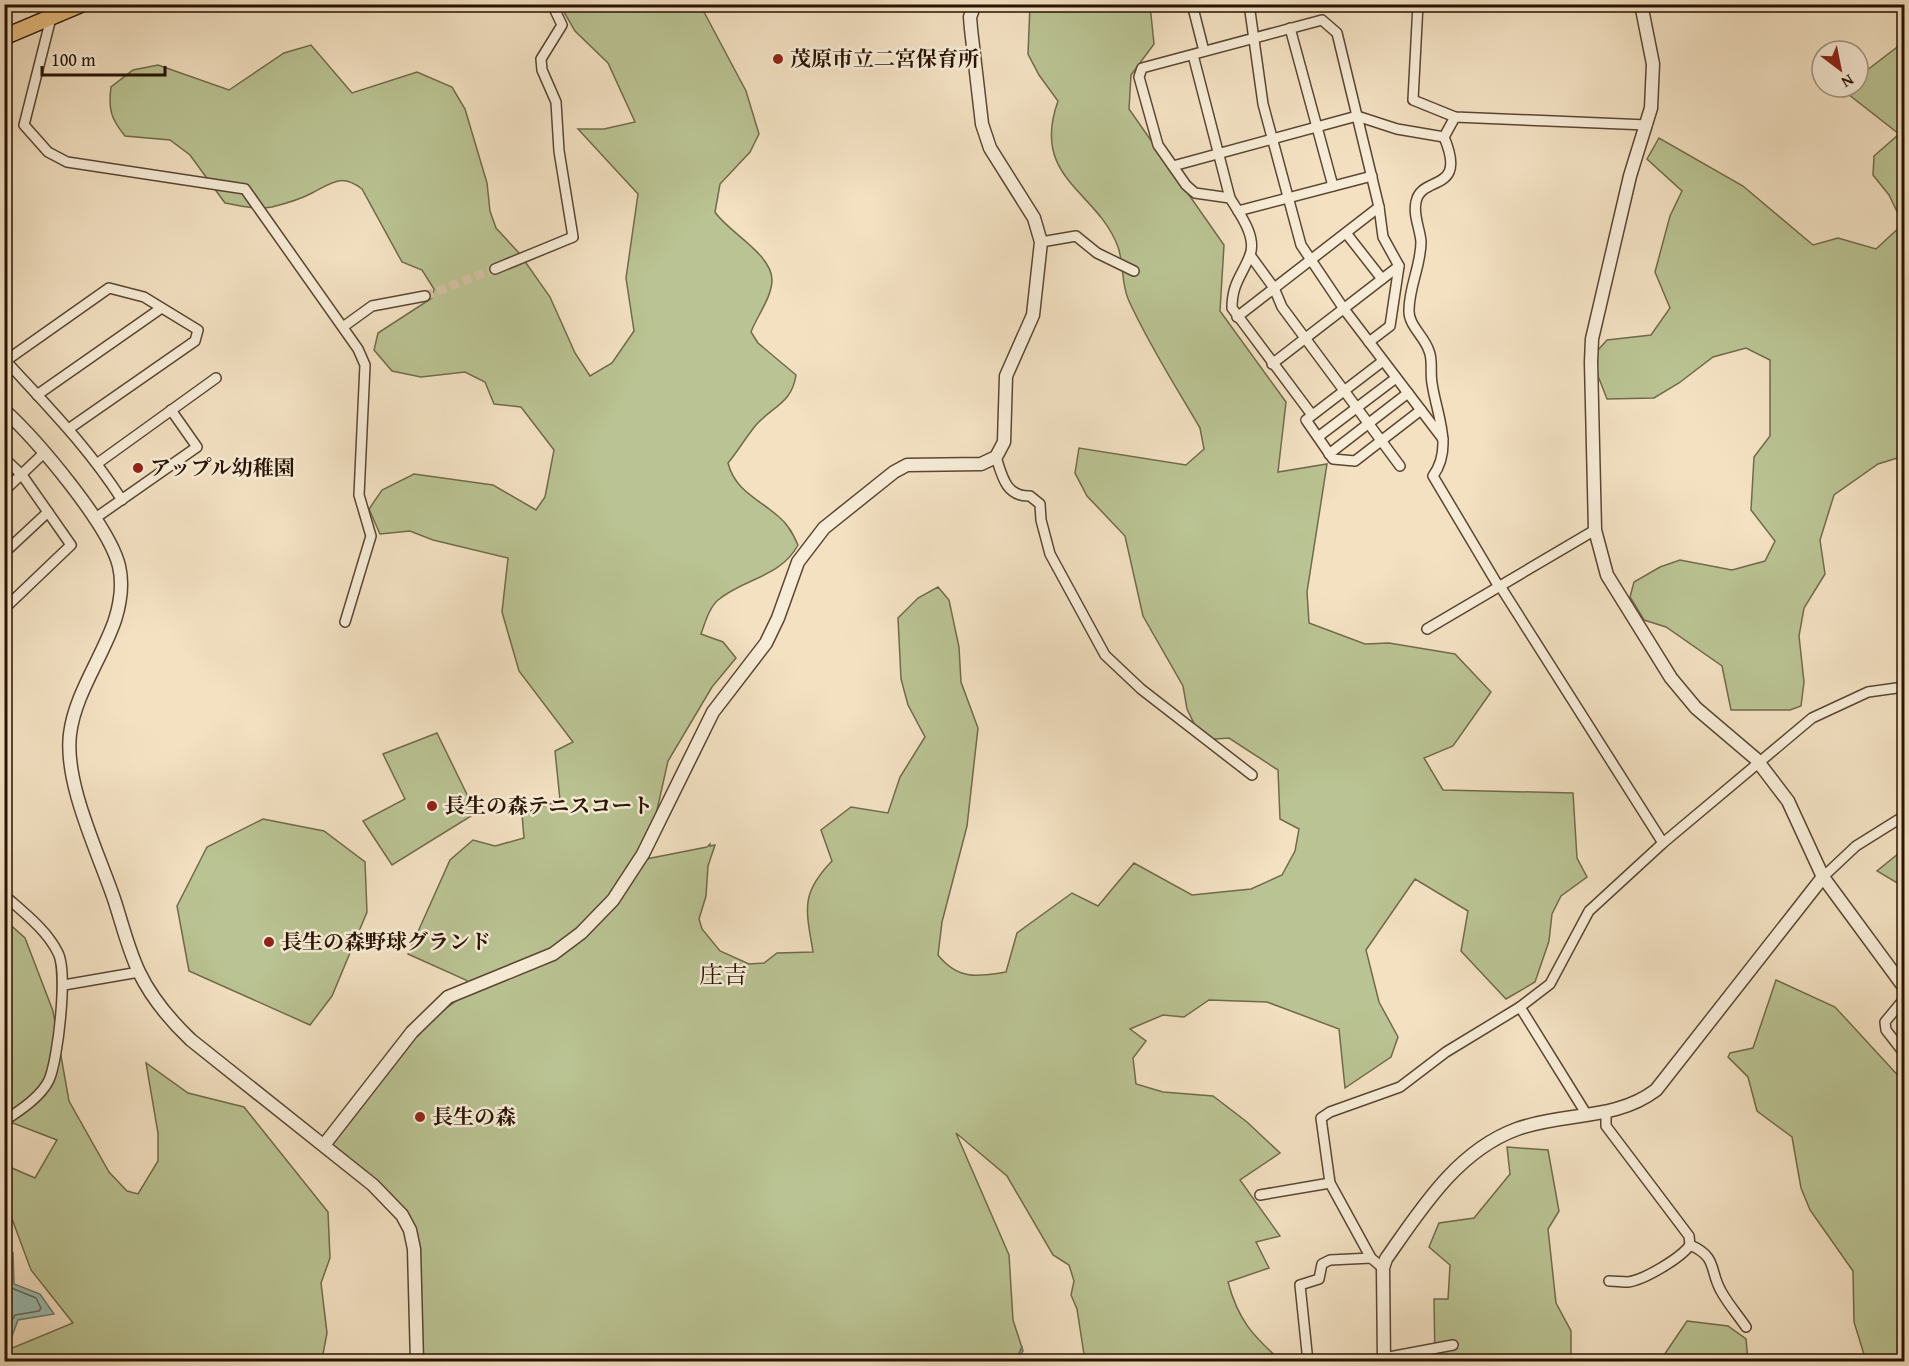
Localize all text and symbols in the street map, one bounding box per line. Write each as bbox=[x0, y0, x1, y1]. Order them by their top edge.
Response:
scale bar bbox=[42, 39, 165, 77]
north arrow bbox=[1810, 39, 1870, 99]
place label: 茂原市立二宮保育所 bbox=[790, 43, 979, 74]
text: 100 m bbox=[51, 46, 96, 73]
marker: 茂原市立二宮保育所 bbox=[771, 52, 785, 66]
text: N bbox=[1837, 69, 1859, 95]
place label: アップル幼稚園 bbox=[150, 452, 295, 483]
marker: アップル幼稚園 bbox=[131, 461, 145, 475]
place label: 長生の森テニスコート bbox=[444, 790, 653, 821]
marker: 長生の森テニスコート bbox=[425, 799, 439, 813]
place label: 長生の森野球グランド bbox=[281, 926, 491, 957]
marker: 長生の森野球グランド bbox=[262, 935, 276, 949]
district label: 庄吉 bbox=[699, 957, 747, 992]
place label: 長生の森 bbox=[432, 1101, 516, 1132]
marker: 長生の森 bbox=[413, 1110, 427, 1124]

